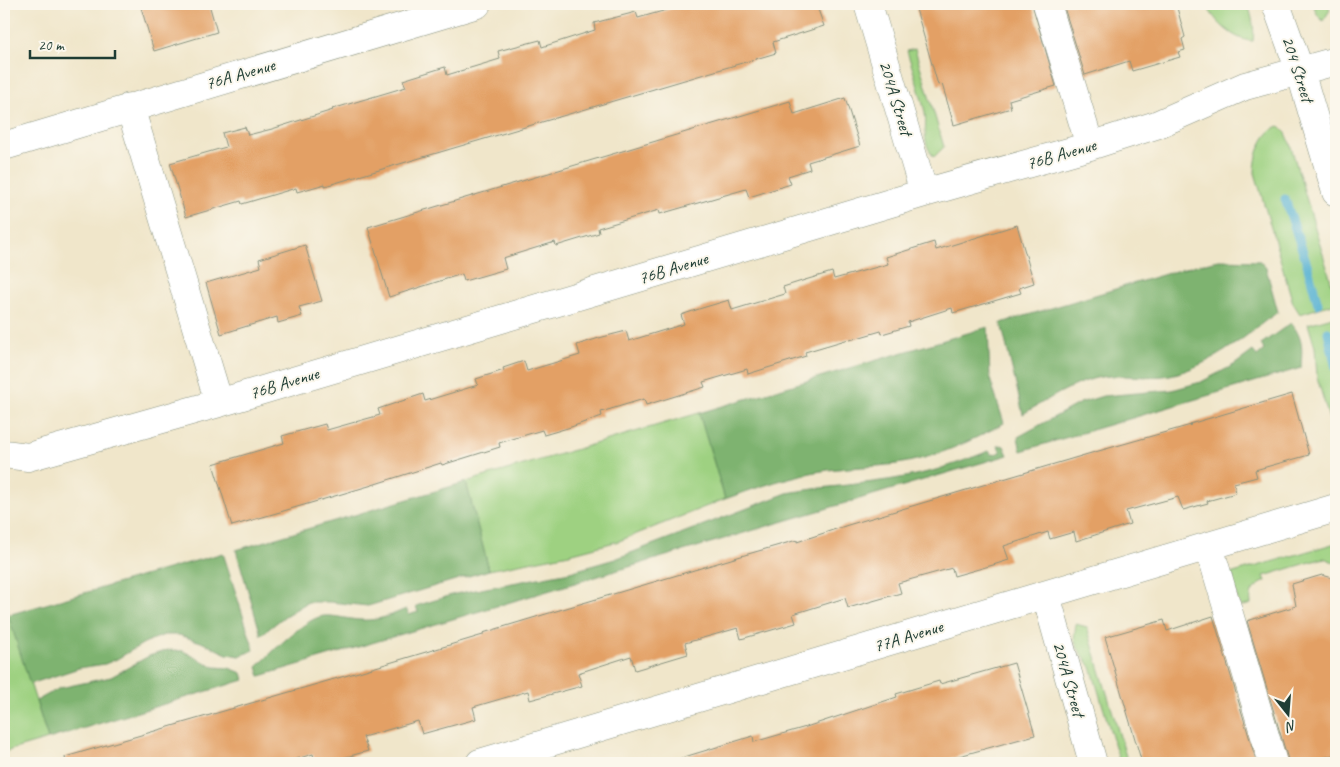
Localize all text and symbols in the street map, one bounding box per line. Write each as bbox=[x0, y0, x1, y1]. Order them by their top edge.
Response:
scale bar bbox=[30, 28, 115, 60]
street label: 204 Street bbox=[1277, 33, 1320, 108]
text: 20 m bbox=[38, 36, 65, 55]
street label: 76A Avenue bbox=[203, 53, 278, 94]
street label: 204A Street bbox=[874, 58, 919, 141]
street label: 76B Avenue bbox=[1024, 133, 1099, 174]
street label: 76B Avenue bbox=[636, 247, 711, 289]
street label: 76B Avenue bbox=[247, 362, 322, 404]
street label: 77A Avenue bbox=[871, 615, 946, 657]
street label: 204A Street bbox=[1048, 639, 1091, 722]
north arrow bbox=[1262, 690, 1312, 740]
text: N bbox=[1283, 717, 1298, 736]

